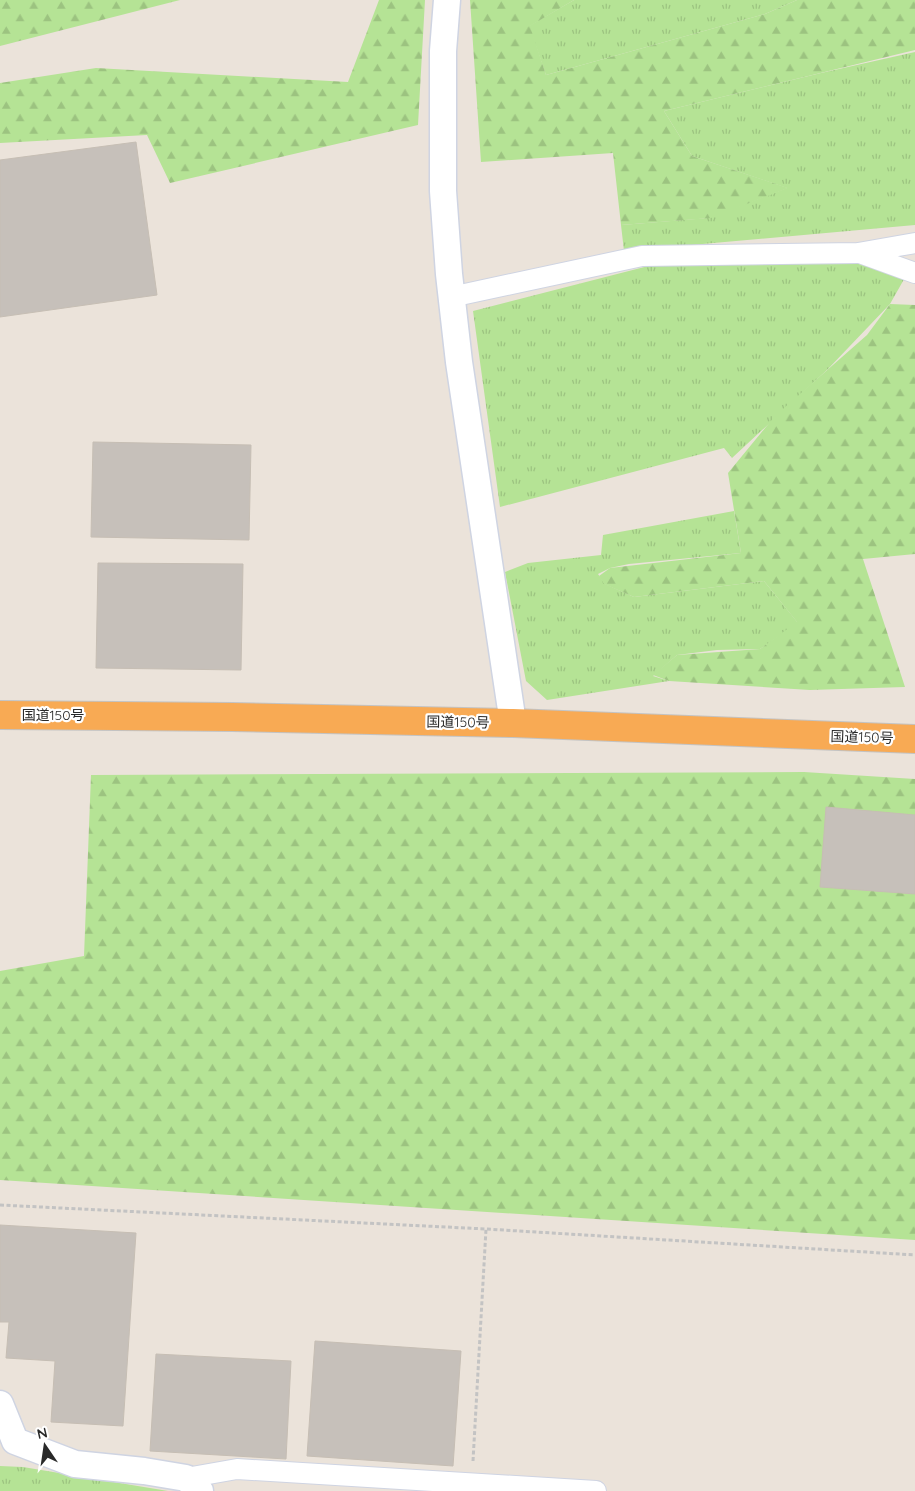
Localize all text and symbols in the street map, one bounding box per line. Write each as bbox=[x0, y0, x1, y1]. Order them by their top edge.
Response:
street label: 国道150号 bbox=[21, 706, 85, 724]
street label: 国道150号 bbox=[426, 712, 490, 732]
street label: 国道150号 bbox=[830, 727, 894, 747]
north arrow bbox=[20, 1421, 70, 1471]
text: N bbox=[35, 1423, 49, 1443]

